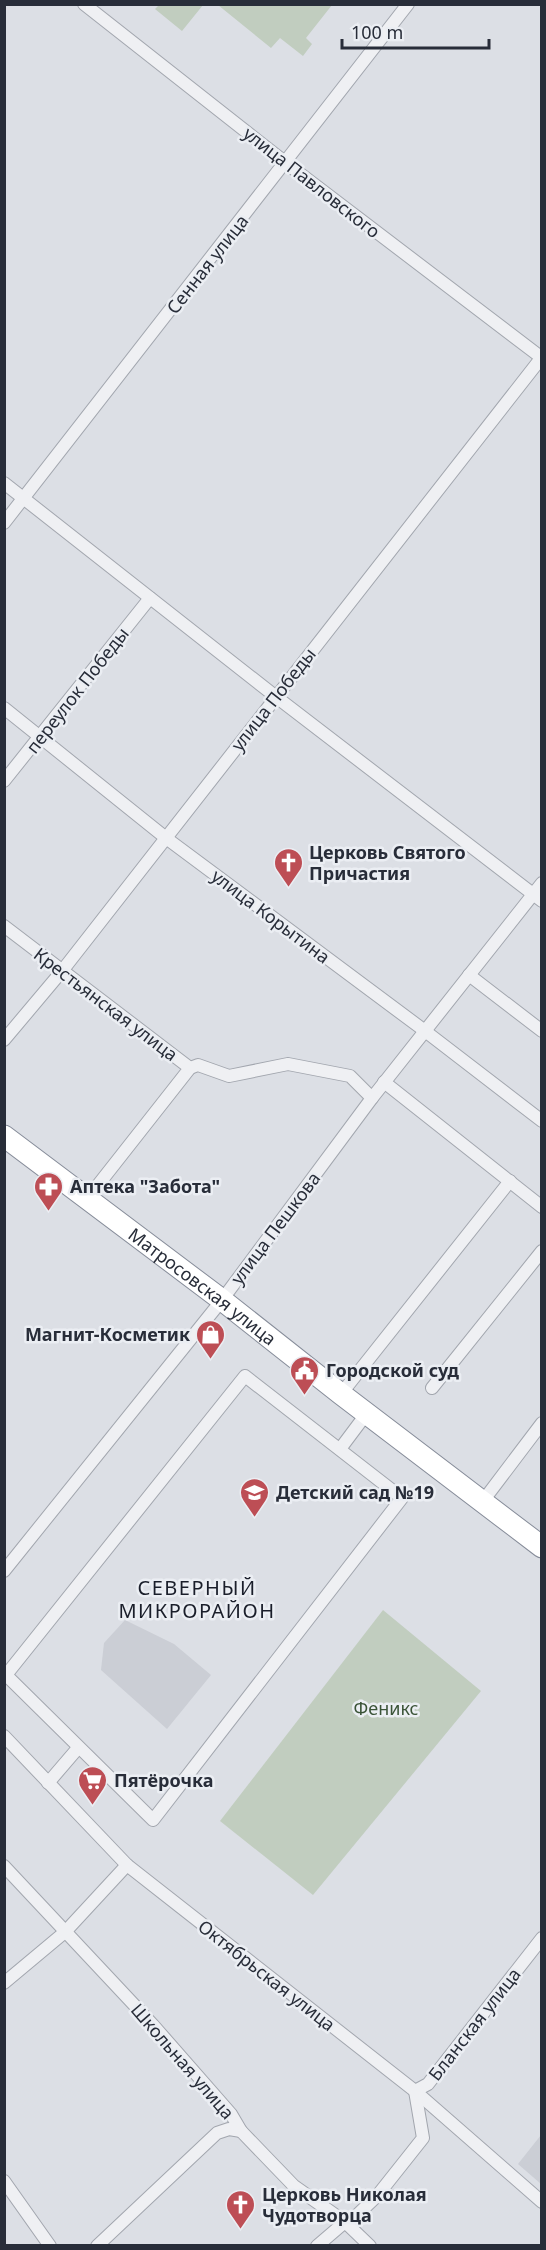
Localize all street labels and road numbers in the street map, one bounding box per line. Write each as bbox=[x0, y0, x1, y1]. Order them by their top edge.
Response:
street label: улица Павловского bbox=[239, 121, 385, 243]
street label: Сенная улица bbox=[161, 209, 253, 319]
street label: переулок Победы bbox=[20, 622, 134, 758]
street label: улица Победы bbox=[225, 642, 321, 756]
street label: улица Корытина bbox=[207, 864, 335, 968]
street label: Крестьянская улица bbox=[29, 942, 183, 1066]
street label: улица Пешкова bbox=[225, 1167, 325, 1289]
street label: Матросовская улица bbox=[124, 1222, 281, 1350]
street label: Октябрьская улица bbox=[194, 1914, 340, 2036]
street label: Бланская улица bbox=[422, 1963, 526, 2085]
street label: Школьная улица bbox=[126, 1998, 240, 2124]

